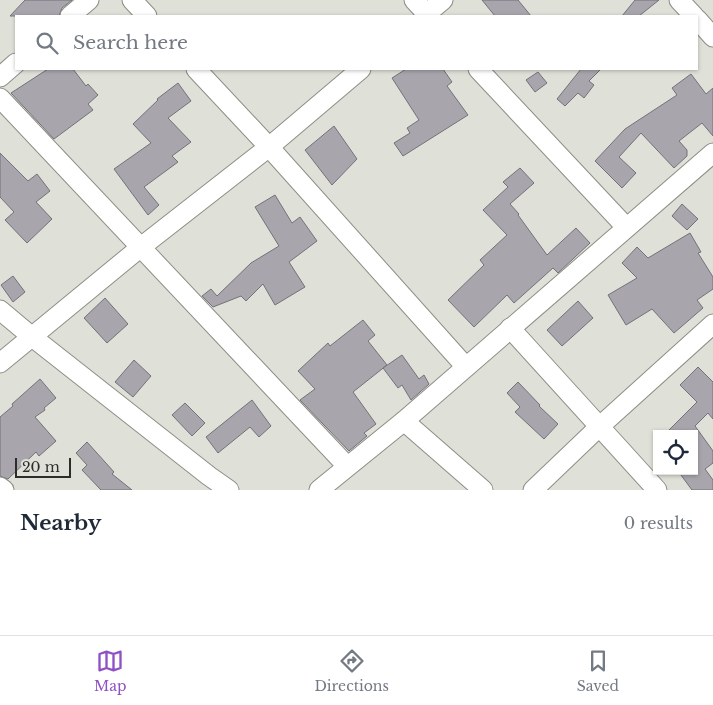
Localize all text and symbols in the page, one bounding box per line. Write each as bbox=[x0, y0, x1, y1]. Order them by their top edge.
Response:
search box bbox=[15, 15, 698, 70]
icon: search bbox=[33, 29, 61, 57]
text: Search here bbox=[73, 31, 188, 54]
map controls bbox=[653, 430, 698, 475]
button: locate bbox=[653, 430, 698, 475]
scale bar bbox=[15, 455, 71, 478]
text: 20 m bbox=[22, 458, 60, 476]
text: Nearby bbox=[20, 510, 101, 536]
text: 0 results bbox=[624, 513, 693, 533]
tab: Map bbox=[94, 647, 127, 695]
tab: Directions bbox=[314, 647, 389, 695]
tab: Saved bbox=[577, 647, 619, 695]

